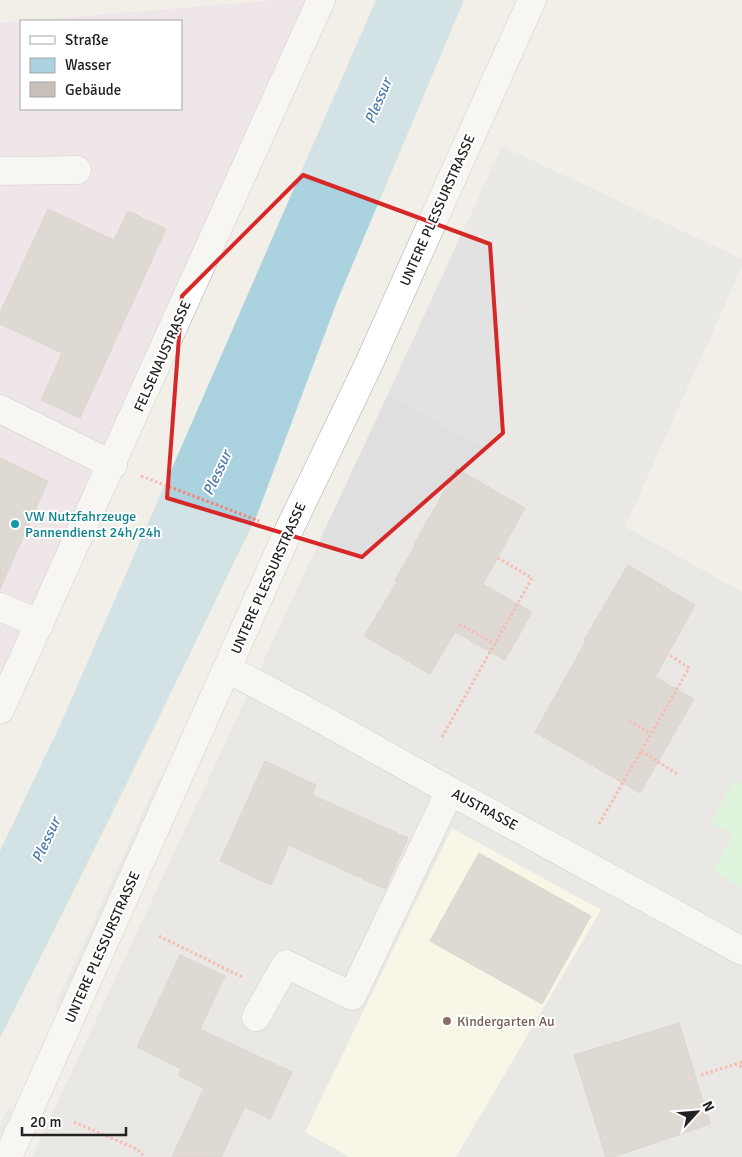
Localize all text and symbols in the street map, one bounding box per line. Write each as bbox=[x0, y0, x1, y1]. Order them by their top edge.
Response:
legend bbox=[20, 20, 182, 110]
text: Straße bbox=[65, 31, 109, 49]
text: Wasser bbox=[65, 56, 111, 74]
water label: Plessur bbox=[361, 74, 396, 126]
text: Gebäude bbox=[65, 81, 121, 99]
street label: UNTERE PLESSURSTRASSE bbox=[396, 132, 479, 289]
street label: FELSENAUSTRASSE bbox=[130, 298, 195, 414]
water label: Plessur bbox=[199, 446, 236, 498]
street label: UNTERE PLESSURSTRASSE bbox=[227, 500, 310, 657]
place label: VW Nutzfahrzeuge Pannendienst 24h/24h bbox=[25, 508, 161, 541]
marker: VW Nutzfahrzeuge Pannendienst 24h/24h bbox=[9, 518, 21, 530]
street label: AUSTRASSE bbox=[449, 785, 521, 834]
water label: Plessur bbox=[28, 813, 65, 865]
street label: UNTERE PLESSURSTRASSE bbox=[61, 869, 144, 1026]
place label: Kindergarten Au bbox=[457, 1013, 555, 1030]
marker: Kindergarten Au bbox=[441, 1015, 453, 1027]
north arrow bbox=[672, 1087, 722, 1137]
text: N bbox=[698, 1098, 718, 1115]
scale bar bbox=[22, 1104, 126, 1136]
text: 20 m bbox=[30, 1113, 61, 1131]

